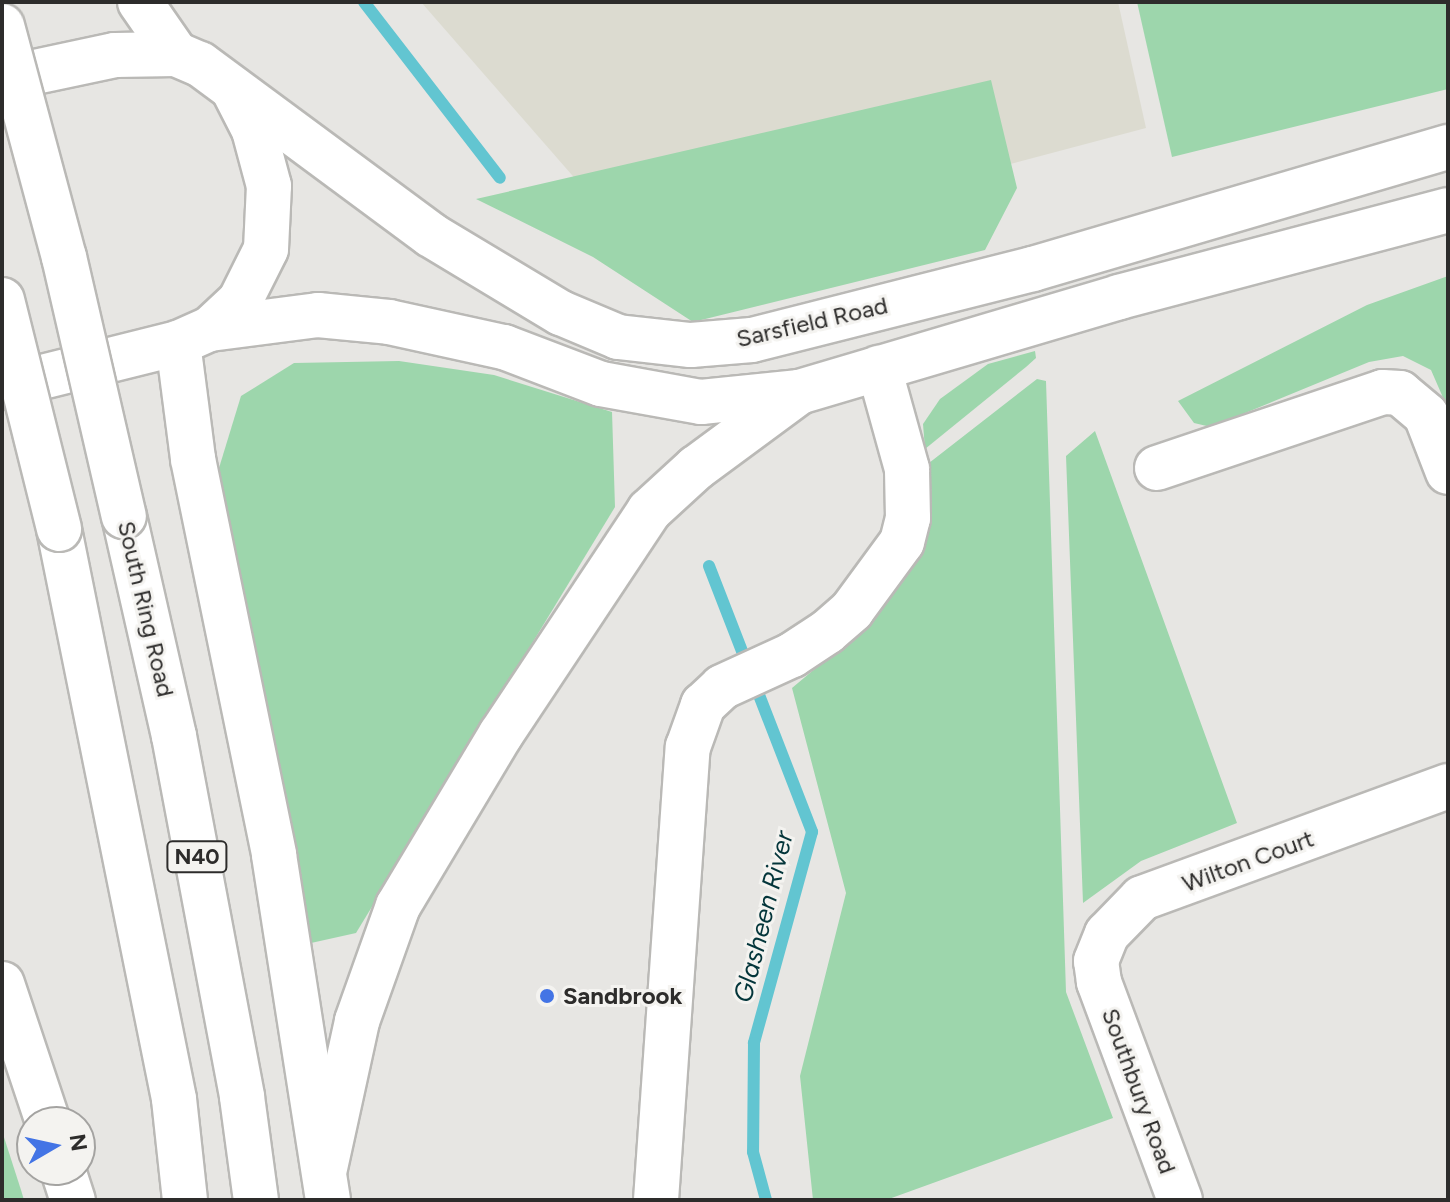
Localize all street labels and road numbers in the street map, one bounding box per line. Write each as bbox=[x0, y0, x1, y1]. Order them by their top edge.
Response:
street label: Sarsfield Road bbox=[734, 291, 890, 353]
street label: South Ring Road bbox=[112, 518, 180, 700]
street label: Wilton Court bbox=[1178, 824, 1318, 898]
road number: N40 bbox=[165, 839, 229, 875]
street label: Southbury Road bbox=[1096, 1004, 1182, 1178]

